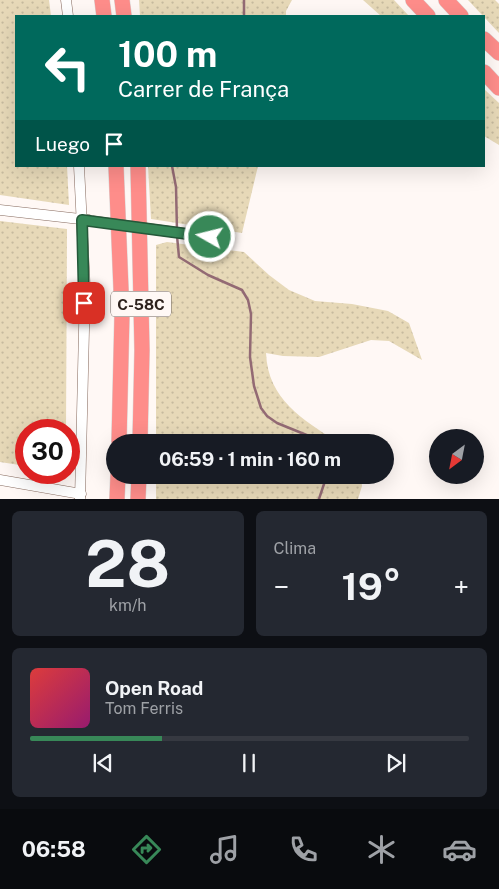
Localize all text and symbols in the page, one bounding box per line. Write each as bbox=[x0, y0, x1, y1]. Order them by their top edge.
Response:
text: 100 m bbox=[118, 34, 217, 75]
icon: left bbox=[35, 35, 100, 100]
text: Carrer de França bbox=[118, 76, 289, 102]
icon: arrive bbox=[100, 130, 128, 158]
text: Luego bbox=[35, 133, 90, 155]
position arrow bbox=[183, 210, 235, 262]
pin bbox=[63, 282, 105, 324]
icon: arrive bbox=[70, 289, 98, 317]
road number: C-58C bbox=[111, 292, 171, 316]
speed limit sign: 30 bbox=[15, 419, 80, 484]
north arrow bbox=[429, 429, 484, 484]
map controls bbox=[429, 429, 484, 484]
text: 06:59 · 1 min · 160 m bbox=[159, 448, 341, 470]
text: 28 bbox=[85, 525, 170, 602]
text: Clima bbox=[274, 539, 316, 558]
text: 19° bbox=[342, 564, 401, 609]
text: − bbox=[274, 570, 289, 603]
text: + bbox=[453, 570, 469, 603]
text: km/h bbox=[109, 596, 147, 615]
text: Open Road bbox=[105, 677, 203, 699]
text: Tom Ferris bbox=[105, 699, 183, 718]
icon: previous bbox=[89, 749, 117, 777]
icon: pause bbox=[235, 749, 263, 777]
icon: next bbox=[382, 749, 410, 777]
icon: directions bbox=[129, 832, 164, 867]
icon: music bbox=[207, 832, 242, 867]
icon: phone bbox=[286, 832, 321, 867]
icon: climate bbox=[364, 832, 399, 867]
icon: car bbox=[442, 832, 477, 867]
text: 06:58 bbox=[22, 836, 86, 862]

